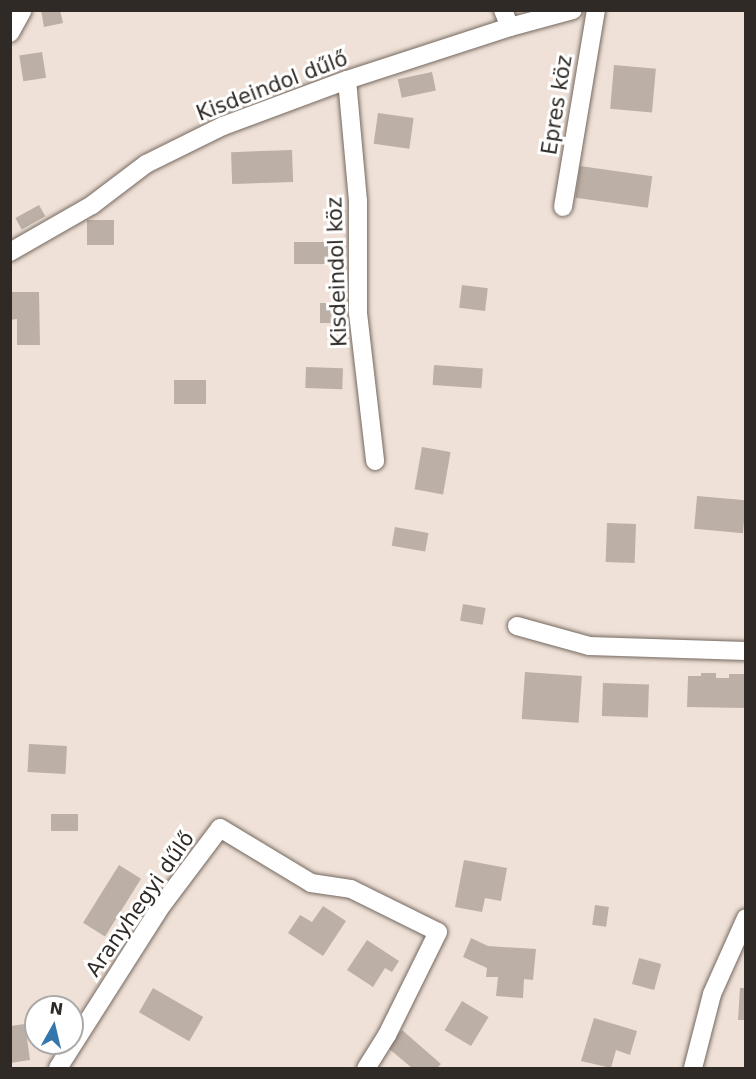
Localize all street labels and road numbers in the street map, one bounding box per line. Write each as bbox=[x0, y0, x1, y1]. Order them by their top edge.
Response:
street label: Kisdeindol dűlő bbox=[193, 46, 351, 126]
street label: Epres köz bbox=[537, 53, 577, 157]
street label: Kisdeindol köz bbox=[322, 197, 352, 347]
street label: Aranyhegyi dűlő bbox=[81, 827, 199, 981]

